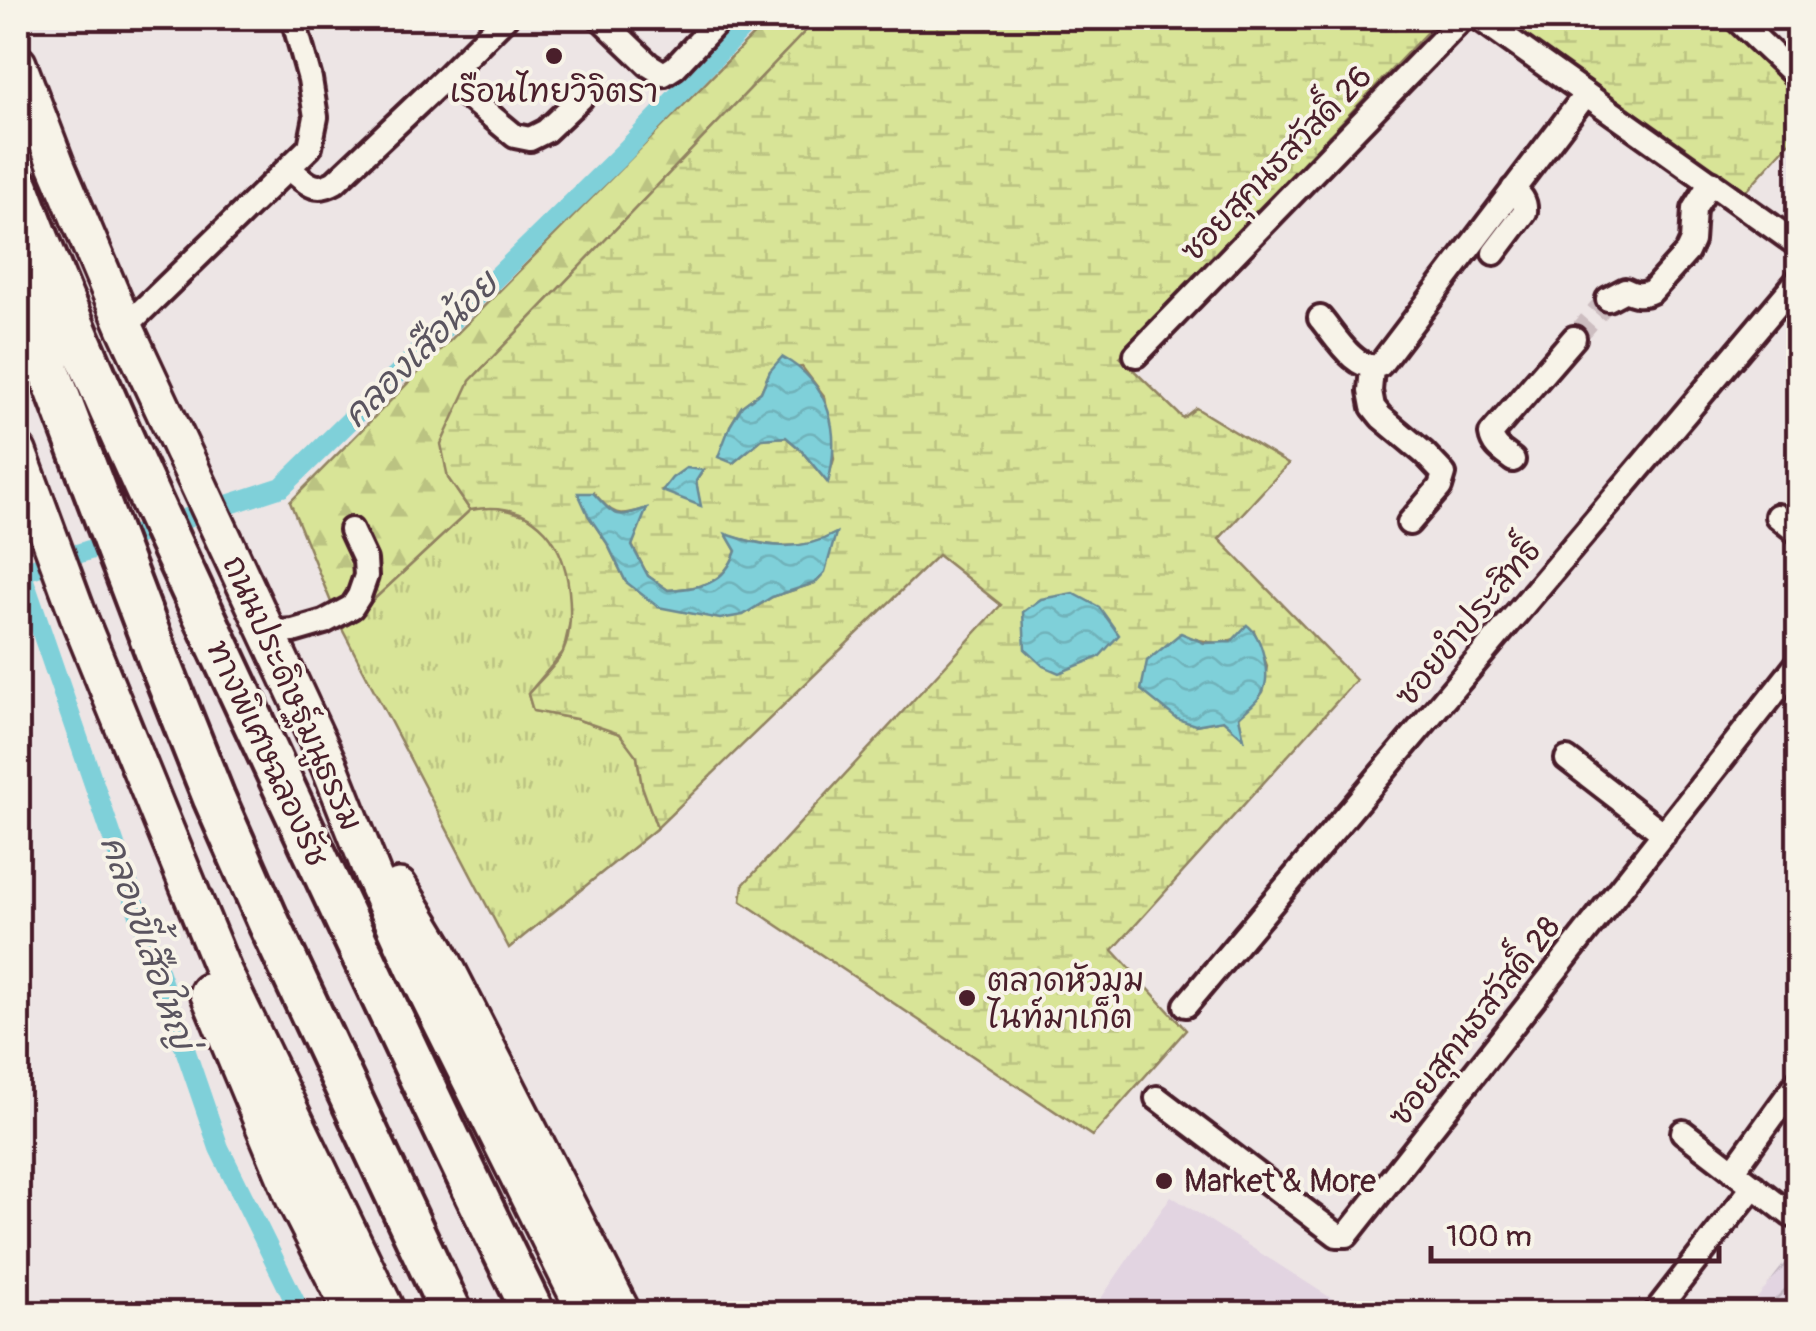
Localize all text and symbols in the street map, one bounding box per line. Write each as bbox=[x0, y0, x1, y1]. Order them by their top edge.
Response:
marker: เรือนไทยวิจิตรา bbox=[543, 45, 565, 67]
street label: ซอยสุคนธสวัสดิ์ 26 bbox=[1166, 50, 1383, 273]
place label: เรือนไทยวิจิตรา bbox=[450, 70, 658, 112]
water label: คลองเสือน้อย bbox=[333, 260, 510, 437]
street label: ซอยขำประสิทธิ์ bbox=[1380, 525, 1550, 715]
street label: ถนนประดิษฐ์มนูธรรม bbox=[211, 549, 373, 838]
street label: ทางพิเศษฉลองรัช bbox=[197, 634, 337, 873]
water label: คลองขี้เสือใหญ่ bbox=[90, 826, 217, 1061]
street label: ซอยสุคนธสวัสดิ์ 28 bbox=[1373, 903, 1572, 1136]
place label: ตลาดหัวมุม ไนท์มาเก็ต bbox=[986, 961, 1144, 1038]
marker: ตลาดหัวมุม ไนท์มาเก็ต bbox=[956, 987, 978, 1009]
place label: Market & More bbox=[1184, 1162, 1376, 1202]
marker: Market & More bbox=[1153, 1170, 1175, 1192]
scale bar bbox=[1431, 1201, 1718, 1263]
text: 100 m bbox=[1446, 1218, 1532, 1255]

